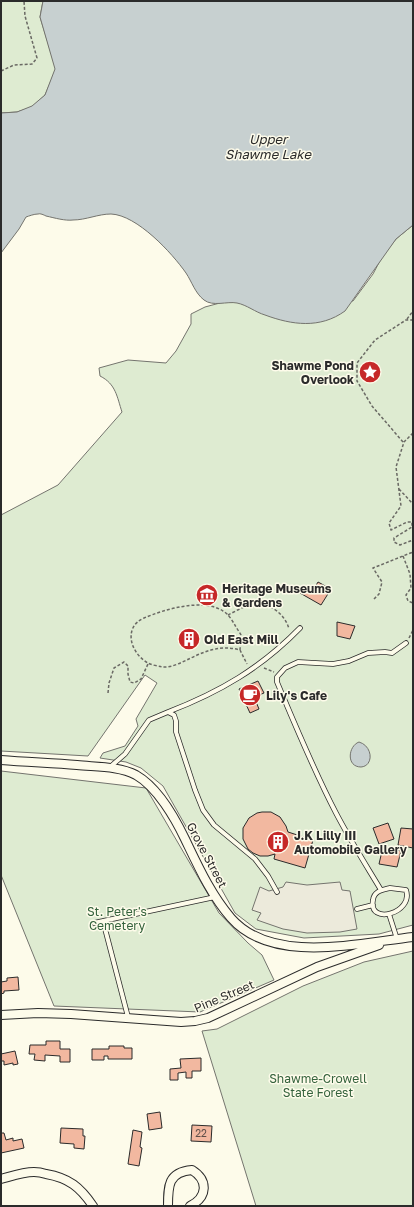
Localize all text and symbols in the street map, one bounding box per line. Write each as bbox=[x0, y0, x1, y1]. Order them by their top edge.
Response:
water label: Upper Shawme Lake bbox=[225, 131, 312, 162]
place label: Shawme Pond Overlook bbox=[272, 358, 354, 387]
place icon: Shawme Pond Overlook bbox=[357, 359, 383, 385]
place label: Heritage Museums & Gardens bbox=[222, 581, 332, 610]
museum icon: Heritage Museums & Gardens bbox=[194, 582, 220, 608]
building icon: Old East Mill bbox=[176, 626, 202, 652]
place label: Old East Mill bbox=[204, 632, 279, 647]
cafe icon: Lily's Cafe bbox=[237, 682, 263, 708]
place label: Lily's Cafe bbox=[266, 688, 327, 703]
street label: Grove Street bbox=[183, 820, 231, 890]
place label: J.K Lilly III Automobile Gallery bbox=[294, 828, 408, 857]
building icon: J.K Lilly III Automobile Gallery bbox=[265, 829, 291, 855]
park label: St. Peter's Cemetery bbox=[87, 904, 147, 933]
street label: Pine Street bbox=[192, 977, 257, 1015]
park label: Shawme-Crowell State Forest bbox=[269, 1071, 367, 1100]
house number: 22 bbox=[195, 1127, 207, 1139]

